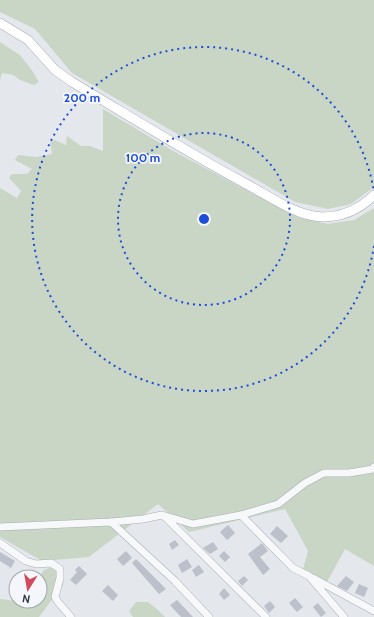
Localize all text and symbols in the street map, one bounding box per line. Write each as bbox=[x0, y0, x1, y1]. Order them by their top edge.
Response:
text: 200 m bbox=[64, 90, 100, 105]
text: 100 m bbox=[126, 150, 160, 165]
centre of rings bbox=[197, 212, 211, 226]
north arrow bbox=[8, 569, 48, 609]
text: N bbox=[21, 591, 31, 606]

